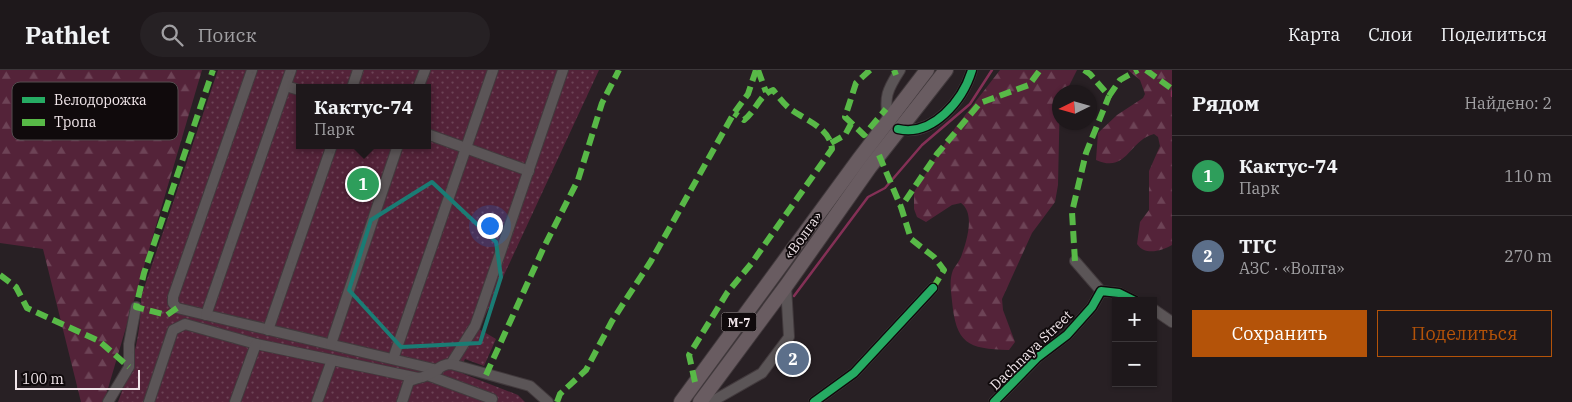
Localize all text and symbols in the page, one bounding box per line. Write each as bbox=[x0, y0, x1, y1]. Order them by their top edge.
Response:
search box bbox=[140, 12, 490, 57]
text: Pathlet bbox=[25, 19, 110, 51]
icon: search bbox=[158, 21, 186, 49]
text: Поиск bbox=[198, 23, 257, 47]
text: Карта bbox=[1288, 23, 1340, 46]
text: Слои bbox=[1368, 23, 1413, 46]
text: Поделиться bbox=[1441, 23, 1547, 46]
legend bbox=[12, 82, 178, 140]
popup bbox=[296, 84, 431, 149]
north arrow bbox=[1052, 85, 1097, 130]
text: Рядом bbox=[1192, 89, 1260, 117]
text: Велодорожка bbox=[54, 91, 147, 109]
text: Найдено: 2 bbox=[1464, 93, 1552, 113]
text: Кактус-74 bbox=[314, 95, 413, 119]
text: Тропа bbox=[54, 113, 97, 131]
text: Парк bbox=[314, 119, 354, 139]
text: Кактус-74 bbox=[1239, 154, 1338, 178]
pin: 1 bbox=[347, 165, 379, 203]
text: 1 bbox=[1203, 166, 1213, 186]
text: 110 m bbox=[1504, 166, 1552, 186]
text: Парк bbox=[1239, 178, 1279, 198]
street label: «Волга» bbox=[780, 208, 826, 262]
your location bbox=[477, 213, 503, 239]
text: ТГС bbox=[1239, 234, 1276, 258]
text: 2 bbox=[1203, 246, 1213, 266]
text: 270 m bbox=[1504, 246, 1552, 266]
text: АЗС · «Волга» bbox=[1239, 258, 1345, 278]
map controls bbox=[1112, 297, 1157, 387]
button: + bbox=[1112, 297, 1157, 342]
street label: Dachnaya Street bbox=[986, 306, 1076, 394]
button: Сохранить bbox=[1192, 310, 1367, 357]
button: Поделиться bbox=[1377, 310, 1552, 357]
road number: М-7 bbox=[722, 312, 756, 332]
pin: 2 bbox=[777, 340, 809, 378]
button: − bbox=[1112, 342, 1157, 387]
scale bar bbox=[15, 367, 140, 390]
text: 100 m bbox=[22, 370, 64, 388]

